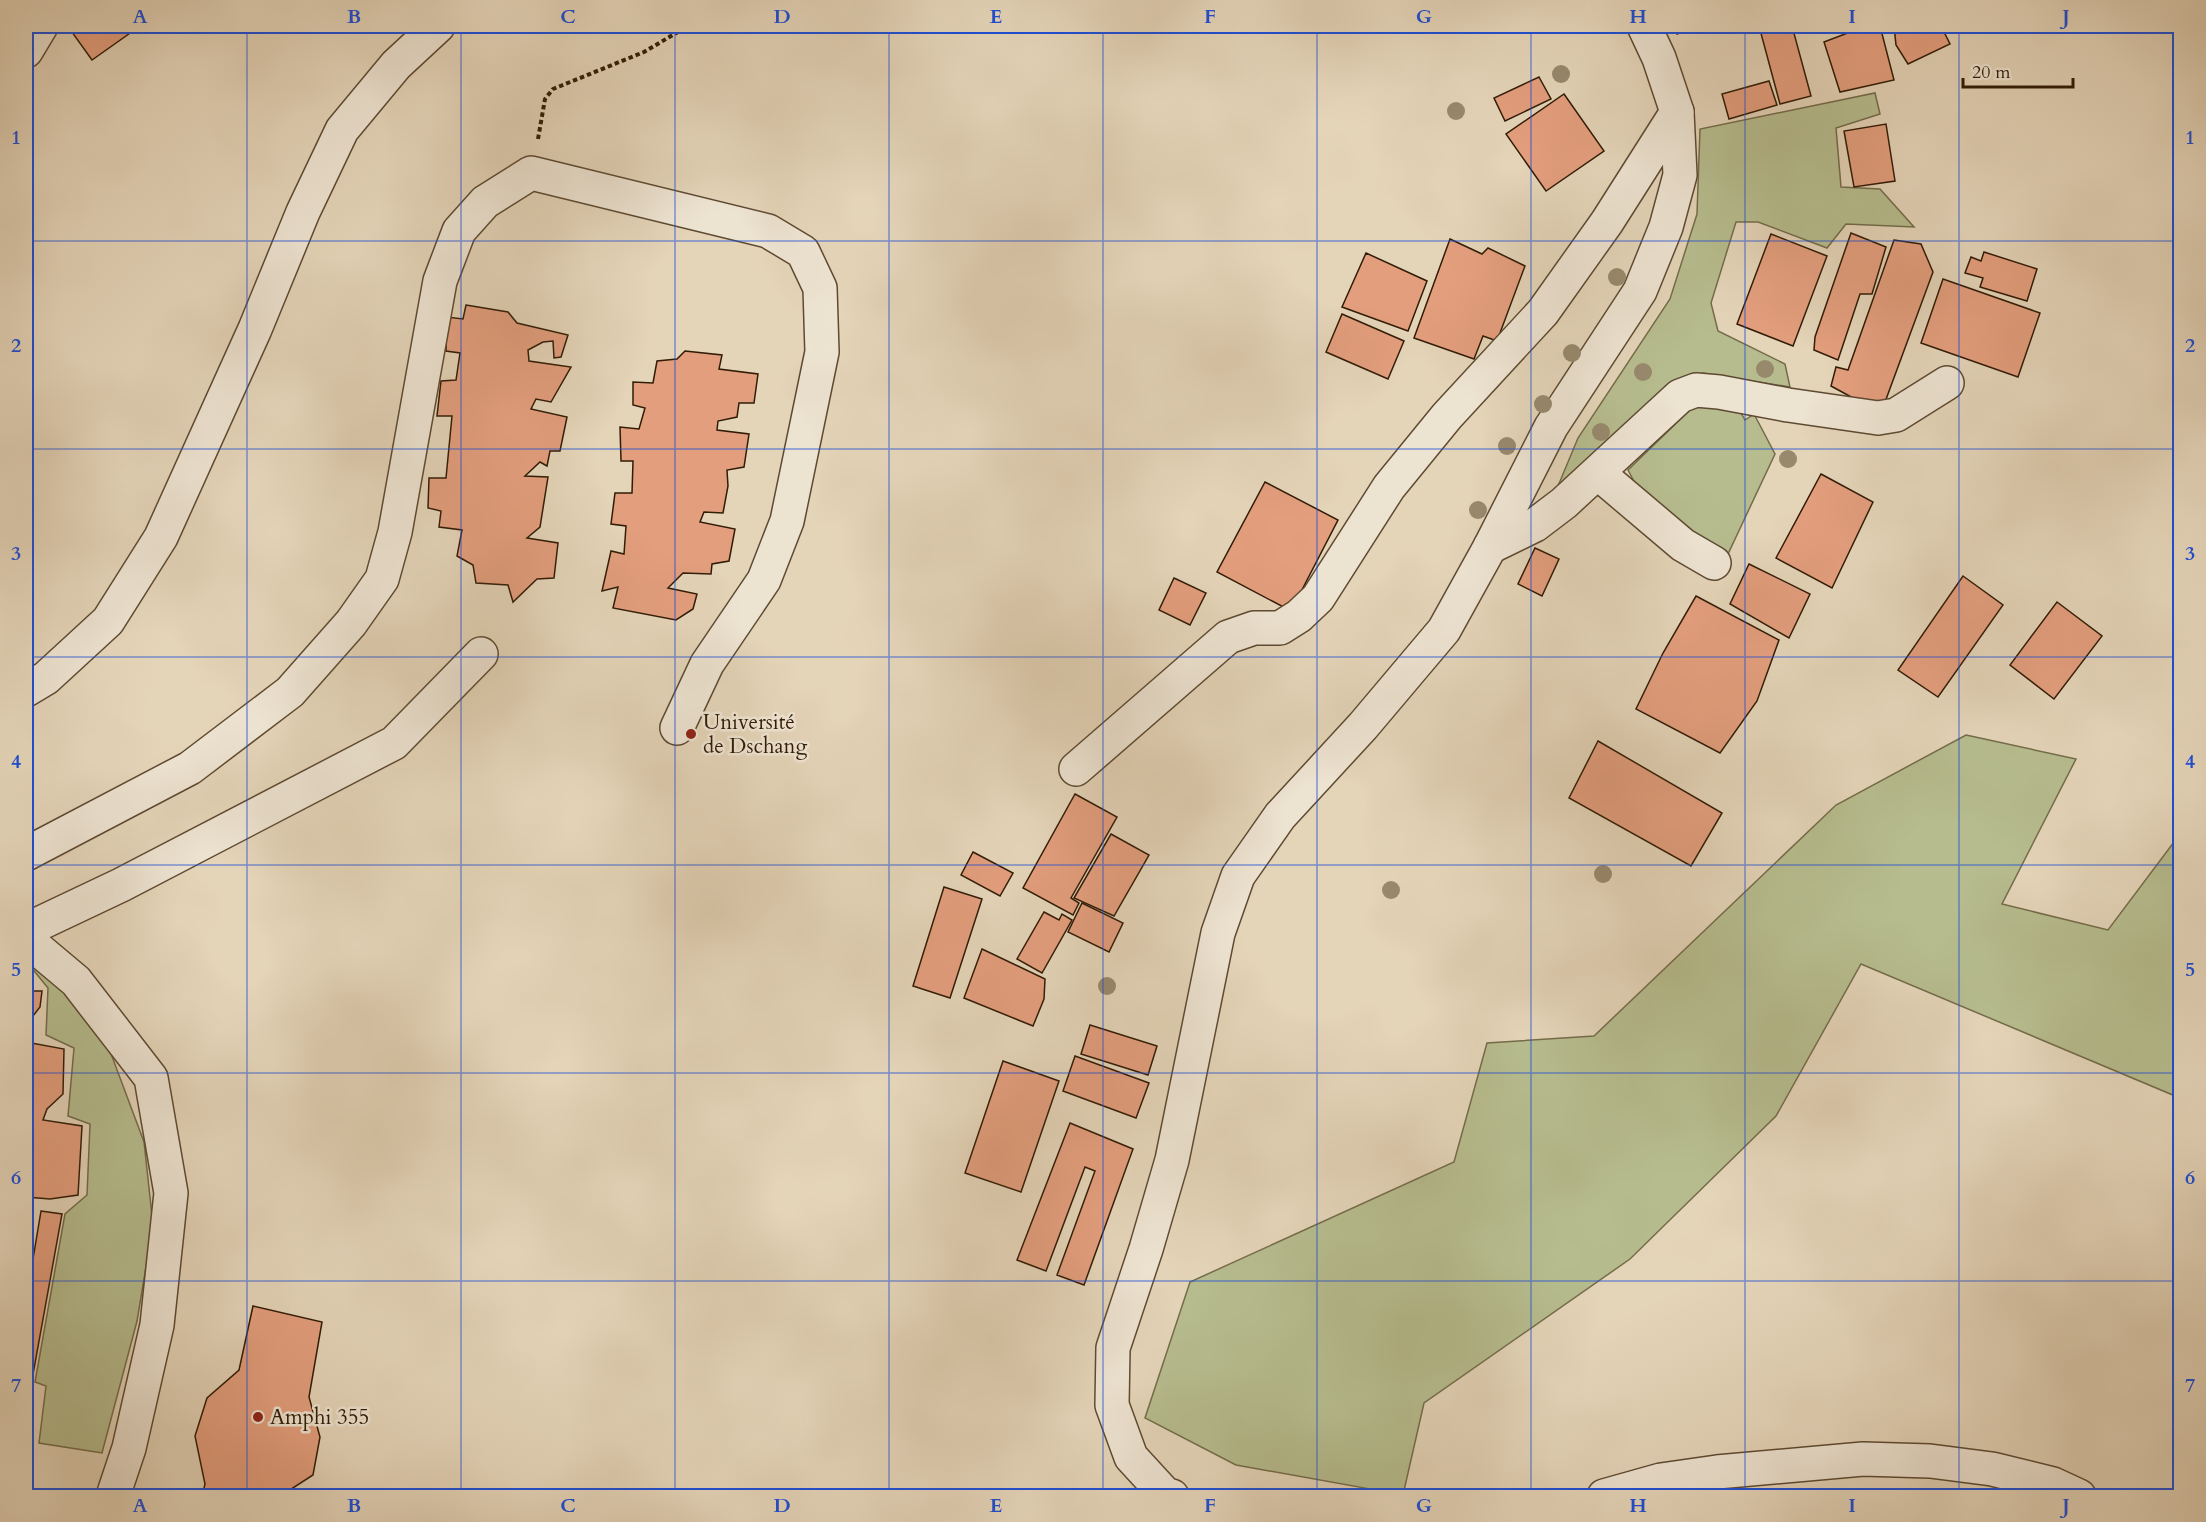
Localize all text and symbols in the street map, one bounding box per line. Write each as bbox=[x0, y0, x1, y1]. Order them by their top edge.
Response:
text: A bbox=[132, 3, 148, 30]
text: B bbox=[347, 3, 361, 30]
text: C bbox=[560, 3, 576, 30]
text: D bbox=[773, 3, 791, 30]
text: E bbox=[990, 3, 1002, 30]
text: F bbox=[1204, 3, 1216, 30]
text: G bbox=[1416, 3, 1432, 30]
text: H bbox=[1629, 3, 1647, 30]
text: I bbox=[1848, 3, 1856, 30]
text: J bbox=[2059, 3, 2070, 30]
scale bar bbox=[1963, 51, 2072, 89]
text: 20 m bbox=[1972, 60, 2011, 85]
text: 1 bbox=[11, 124, 21, 151]
text: 1 bbox=[2185, 124, 2195, 151]
text: 2 bbox=[11, 332, 21, 359]
text: 2 bbox=[2185, 332, 2195, 359]
text: 3 bbox=[11, 540, 21, 567]
text: 3 bbox=[2185, 540, 2195, 567]
place label: Université de Dschang bbox=[703, 708, 808, 761]
marker: Université de Dschang bbox=[684, 727, 698, 741]
text: 4 bbox=[11, 748, 21, 775]
text: 4 bbox=[2185, 748, 2195, 775]
text: 5 bbox=[11, 956, 21, 983]
text: 5 bbox=[2185, 956, 2195, 983]
text: 6 bbox=[11, 1164, 21, 1191]
text: 6 bbox=[2185, 1164, 2195, 1191]
text: 7 bbox=[11, 1372, 21, 1399]
text: 7 bbox=[2185, 1372, 2195, 1399]
place label: Amphi 355 bbox=[270, 1403, 369, 1432]
marker: Amphi 355 bbox=[251, 1410, 265, 1424]
text: A bbox=[132, 1492, 148, 1519]
text: B bbox=[347, 1492, 361, 1519]
text: C bbox=[560, 1492, 576, 1519]
text: D bbox=[773, 1492, 791, 1519]
text: E bbox=[990, 1492, 1002, 1519]
text: F bbox=[1204, 1492, 1216, 1519]
text: G bbox=[1416, 1492, 1432, 1519]
text: H bbox=[1629, 1492, 1647, 1519]
text: I bbox=[1848, 1492, 1856, 1519]
text: J bbox=[2059, 1492, 2070, 1519]

